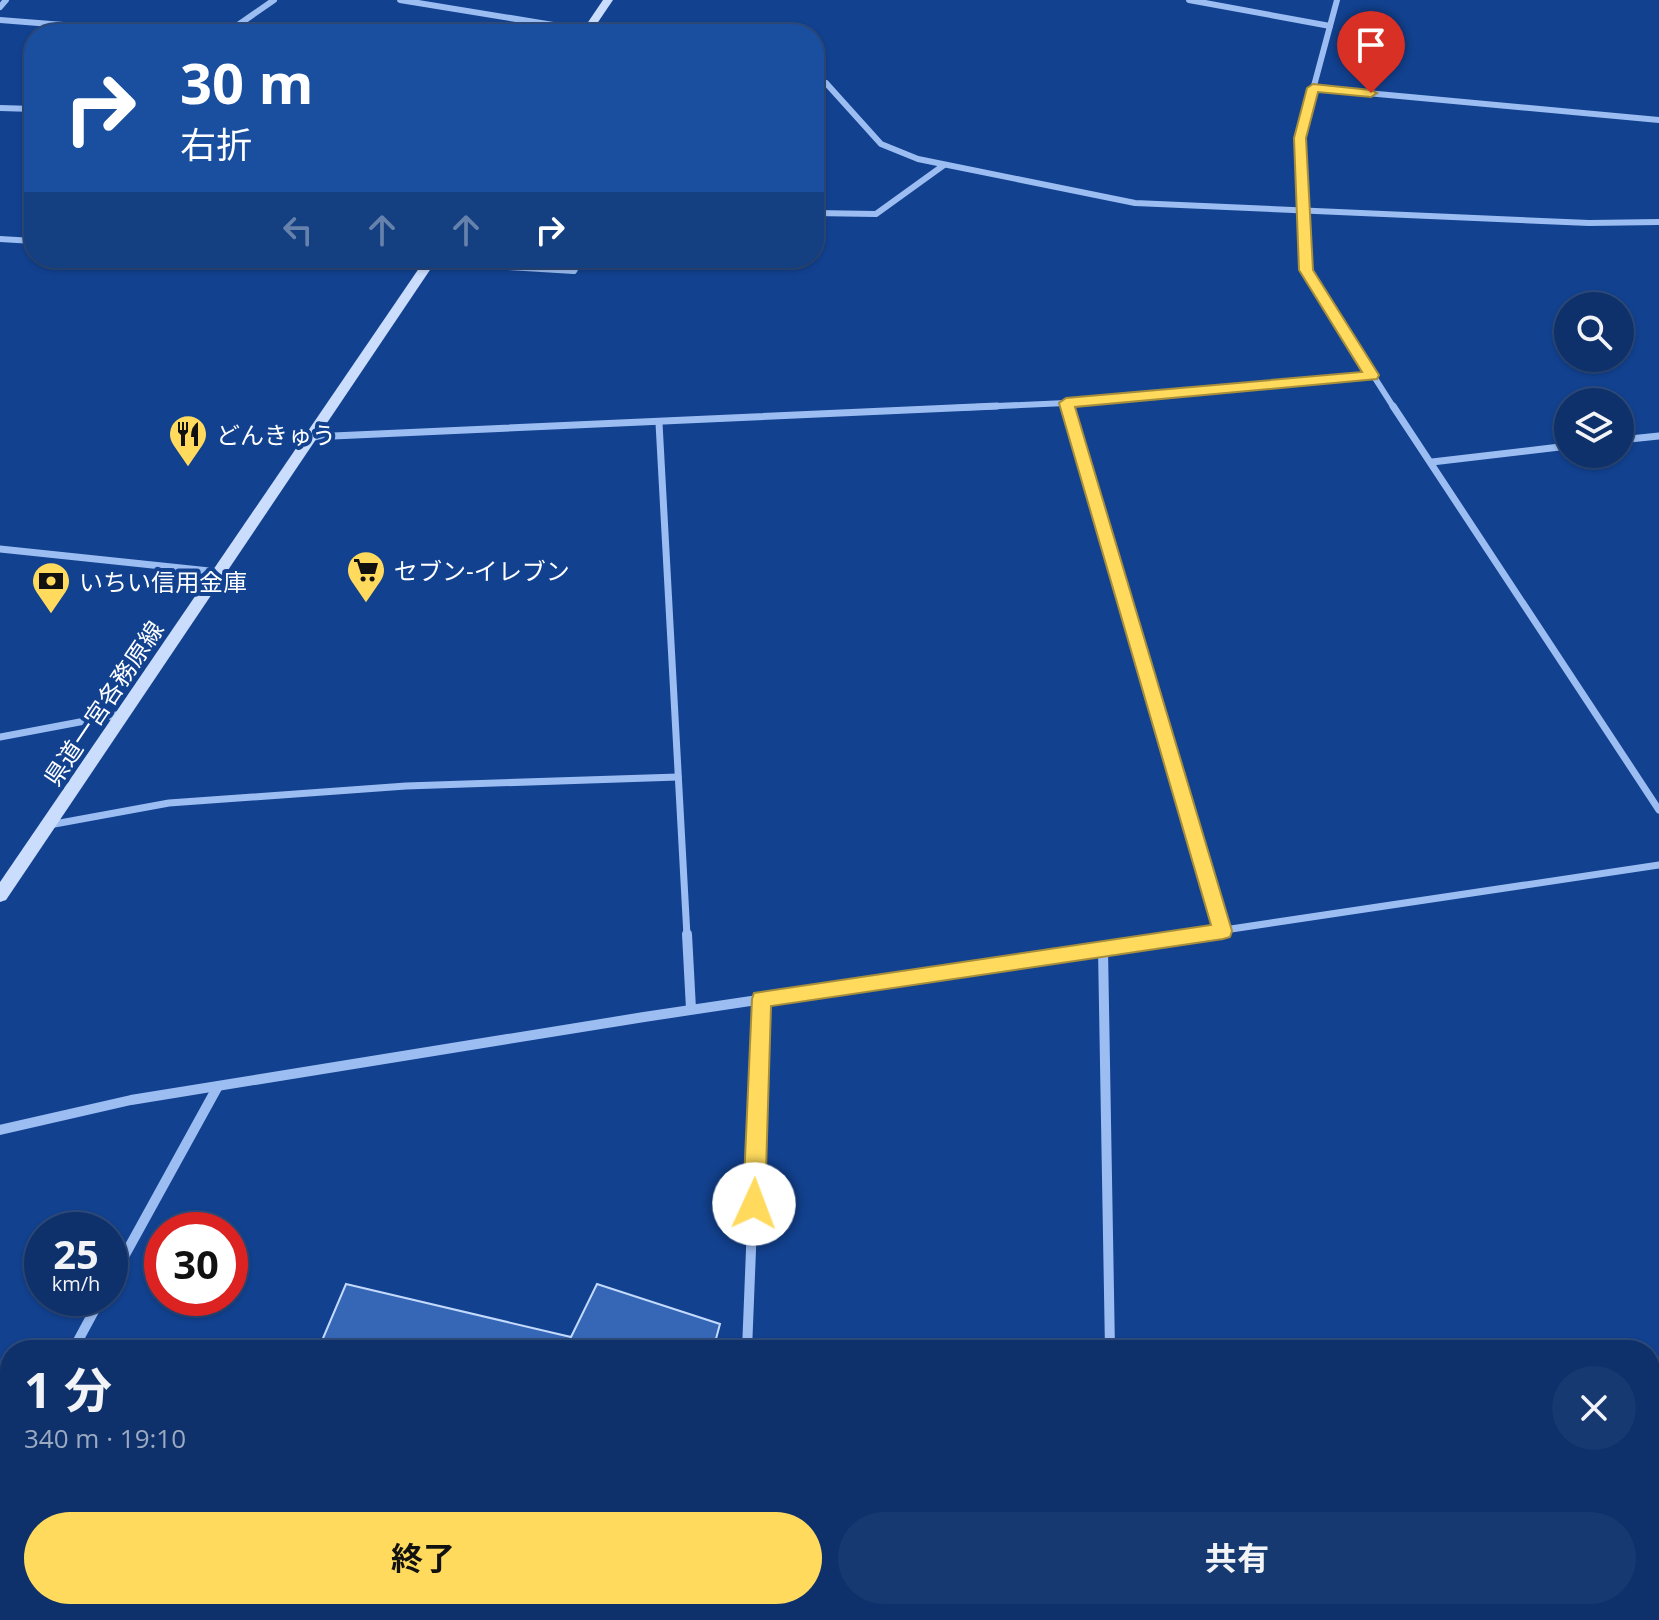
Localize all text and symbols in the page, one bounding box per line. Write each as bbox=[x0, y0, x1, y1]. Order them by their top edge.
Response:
pin bbox=[1337, 11, 1405, 93]
icon: arrive bbox=[1349, 23, 1393, 67]
text: 30 m bbox=[180, 44, 314, 120]
icon: right bbox=[48, 56, 152, 160]
text: 右折 bbox=[180, 120, 252, 169]
icon: left bbox=[276, 208, 320, 252]
icon: ahead bbox=[360, 208, 404, 252]
icon: ahead bbox=[444, 208, 488, 252]
icon: right bbox=[528, 208, 572, 252]
map controls bbox=[1554, 292, 1634, 468]
button: search bbox=[1554, 292, 1634, 372]
button: layers bbox=[1554, 388, 1634, 468]
restaurant icon: どんきゅう bbox=[167, 413, 209, 468]
place label: どんきゅう bbox=[216, 418, 336, 451]
supermarket icon: セブン-イレブン bbox=[345, 549, 387, 604]
place label: セブン-イレブン bbox=[394, 554, 570, 587]
bank icon: いちい信用金庫 bbox=[30, 560, 72, 615]
place label: いちい信用金庫 bbox=[79, 565, 247, 598]
street label: 県道一宮各務原線 bbox=[36, 614, 170, 792]
position arrow bbox=[712, 1162, 796, 1246]
speed limit sign: 30 bbox=[144, 1212, 248, 1316]
text: 25 bbox=[53, 1226, 99, 1281]
text: km/h bbox=[52, 1270, 100, 1297]
text: 1 分 bbox=[24, 1357, 112, 1422]
button: close bbox=[1552, 1366, 1636, 1450]
text: 340 m · 19:10 bbox=[24, 1420, 186, 1456]
button: 終了 bbox=[24, 1512, 822, 1604]
button: 共有 bbox=[838, 1512, 1636, 1604]

